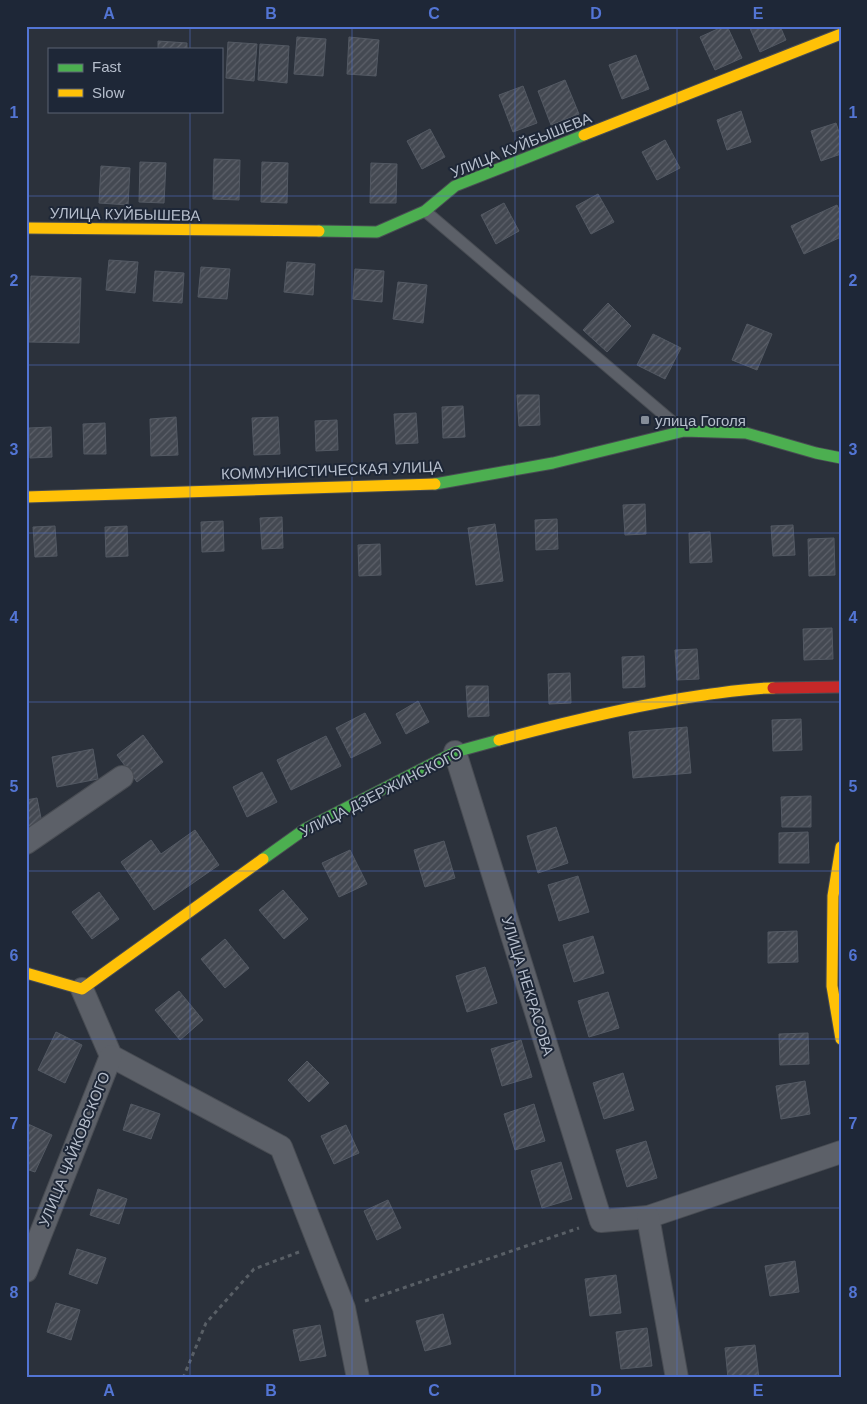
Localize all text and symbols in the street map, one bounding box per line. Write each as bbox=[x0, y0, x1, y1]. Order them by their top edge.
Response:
text: A bbox=[103, 5, 115, 22]
text: B bbox=[265, 5, 277, 22]
text: C bbox=[428, 5, 440, 22]
text: D bbox=[590, 5, 602, 22]
text: E bbox=[753, 5, 764, 22]
legend bbox=[48, 48, 222, 112]
text: Fast bbox=[92, 58, 122, 75]
text: Slow bbox=[92, 84, 125, 101]
text: 1 bbox=[10, 104, 19, 121]
text: 1 bbox=[849, 104, 858, 121]
street label: УЛИЦА КУЙБЫШЕВА bbox=[448, 109, 594, 181]
street label: УЛИЦА КУЙБЫШЕВА bbox=[50, 204, 200, 224]
text: 2 bbox=[10, 272, 19, 289]
text: 2 bbox=[849, 272, 858, 289]
place label: улица Гоголя bbox=[655, 412, 746, 429]
marker: улица Гоголя bbox=[639, 414, 651, 426]
text: 3 bbox=[10, 441, 19, 458]
text: 3 bbox=[849, 441, 858, 458]
street label: КОММУНИСТИЧЕСКАЯ УЛИЦА bbox=[221, 458, 443, 482]
text: 4 bbox=[10, 609, 19, 626]
text: 4 bbox=[849, 609, 858, 626]
street label: УЛИЦА ДЗЕРЖИНСКОГО bbox=[297, 744, 465, 840]
text: 5 bbox=[10, 778, 19, 795]
text: 5 bbox=[849, 778, 858, 795]
street label: УЛИЦА НЕКРАСОВА bbox=[499, 914, 557, 1058]
text: 6 bbox=[10, 947, 19, 964]
text: 6 bbox=[849, 947, 858, 964]
street label: УЛИЦА ЧАЙКОВСКОГО bbox=[35, 1069, 113, 1229]
text: 7 bbox=[10, 1115, 19, 1132]
text: 7 bbox=[849, 1115, 858, 1132]
text: 8 bbox=[10, 1284, 19, 1301]
text: 8 bbox=[849, 1284, 858, 1301]
text: A bbox=[103, 1382, 115, 1399]
text: B bbox=[265, 1382, 277, 1399]
text: C bbox=[428, 1382, 440, 1399]
text: D bbox=[590, 1382, 602, 1399]
text: E bbox=[753, 1382, 764, 1399]

